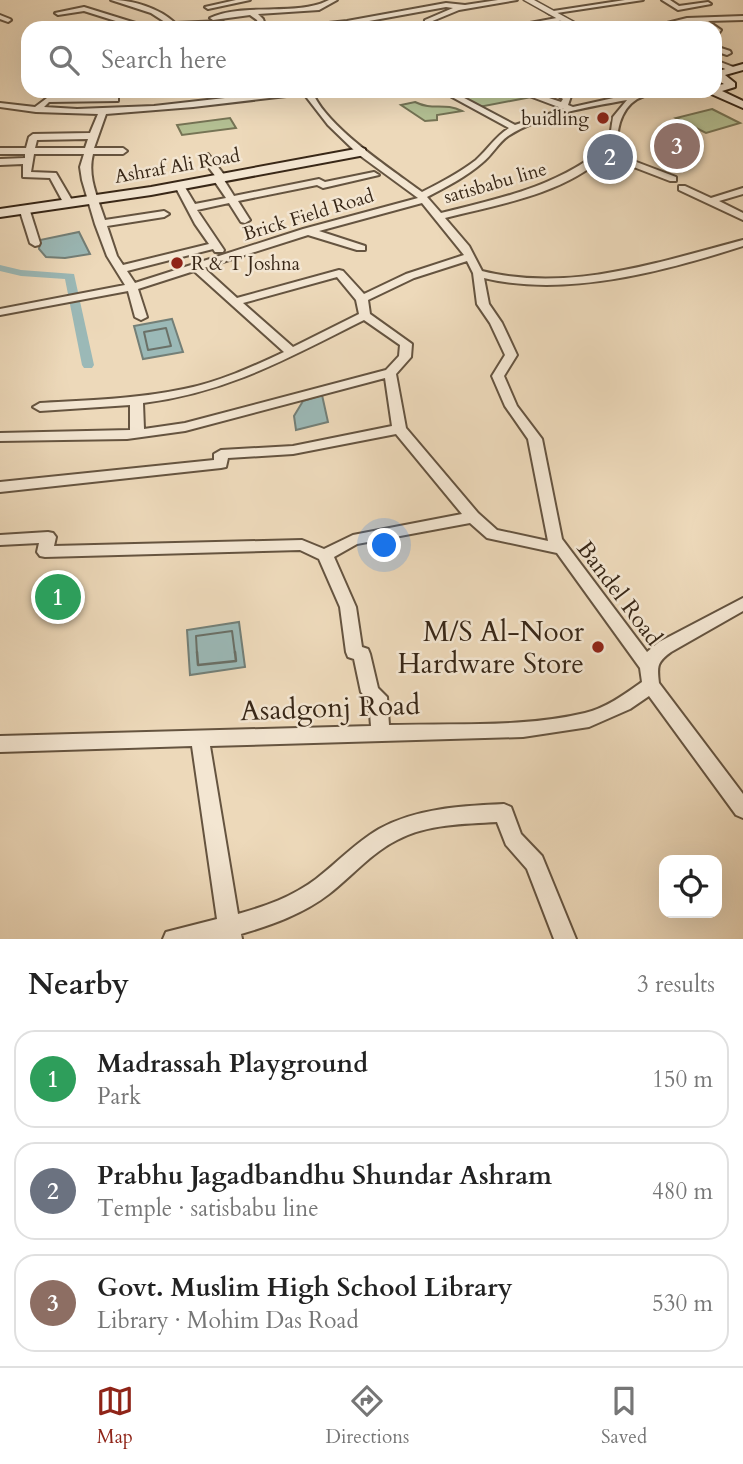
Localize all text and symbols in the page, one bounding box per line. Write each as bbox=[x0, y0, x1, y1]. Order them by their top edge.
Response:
search box bbox=[21, 21, 722, 98]
icon: search bbox=[45, 41, 83, 79]
text: Search here bbox=[101, 42, 227, 77]
place label: buidling bbox=[521, 106, 589, 132]
marker: buidling bbox=[595, 110, 611, 126]
pin: 3 bbox=[654, 120, 700, 172]
pin: 2 bbox=[587, 131, 633, 183]
street label: Ashraf Ali Road bbox=[112, 142, 242, 190]
street label: satisbabu line bbox=[441, 156, 550, 210]
street label: Brick Field Road bbox=[240, 183, 377, 247]
place label: R & T Joshna bbox=[191, 251, 300, 277]
marker: R & T Joshna bbox=[169, 255, 185, 271]
your location bbox=[367, 528, 401, 562]
street label: Bandel Road bbox=[570, 534, 670, 653]
pin: 1 bbox=[35, 571, 81, 623]
place label: M/S Al-Noor Hardware Store bbox=[397, 613, 585, 683]
marker: M/S Al-Noor Hardware Store bbox=[590, 639, 606, 655]
street label: Asadgonj Road bbox=[239, 686, 421, 730]
map controls bbox=[659, 855, 722, 918]
button: locate bbox=[659, 855, 722, 918]
text: Nearby bbox=[28, 964, 129, 1005]
text: 3 results bbox=[637, 969, 715, 1000]
text: Madrassah Playground bbox=[97, 1046, 368, 1081]
text: 1 bbox=[47, 1064, 59, 1095]
text: 150 m bbox=[652, 1064, 713, 1095]
text: Park bbox=[97, 1081, 141, 1112]
text: Prabhu Jagadbandhu Shundar Ashram bbox=[97, 1158, 552, 1193]
text: 2 bbox=[47, 1176, 59, 1207]
text: 480 m bbox=[652, 1176, 713, 1207]
text: Temple · satisbabu line bbox=[97, 1193, 319, 1224]
text: Govt. Muslim High School Library bbox=[97, 1270, 512, 1305]
text: 3 bbox=[47, 1288, 59, 1319]
text: 530 m bbox=[652, 1288, 713, 1319]
text: Library · Mohim Das Road bbox=[97, 1305, 359, 1336]
tab: Map bbox=[96, 1382, 134, 1450]
tab: Directions bbox=[326, 1382, 409, 1450]
tab: Saved bbox=[601, 1382, 647, 1450]

